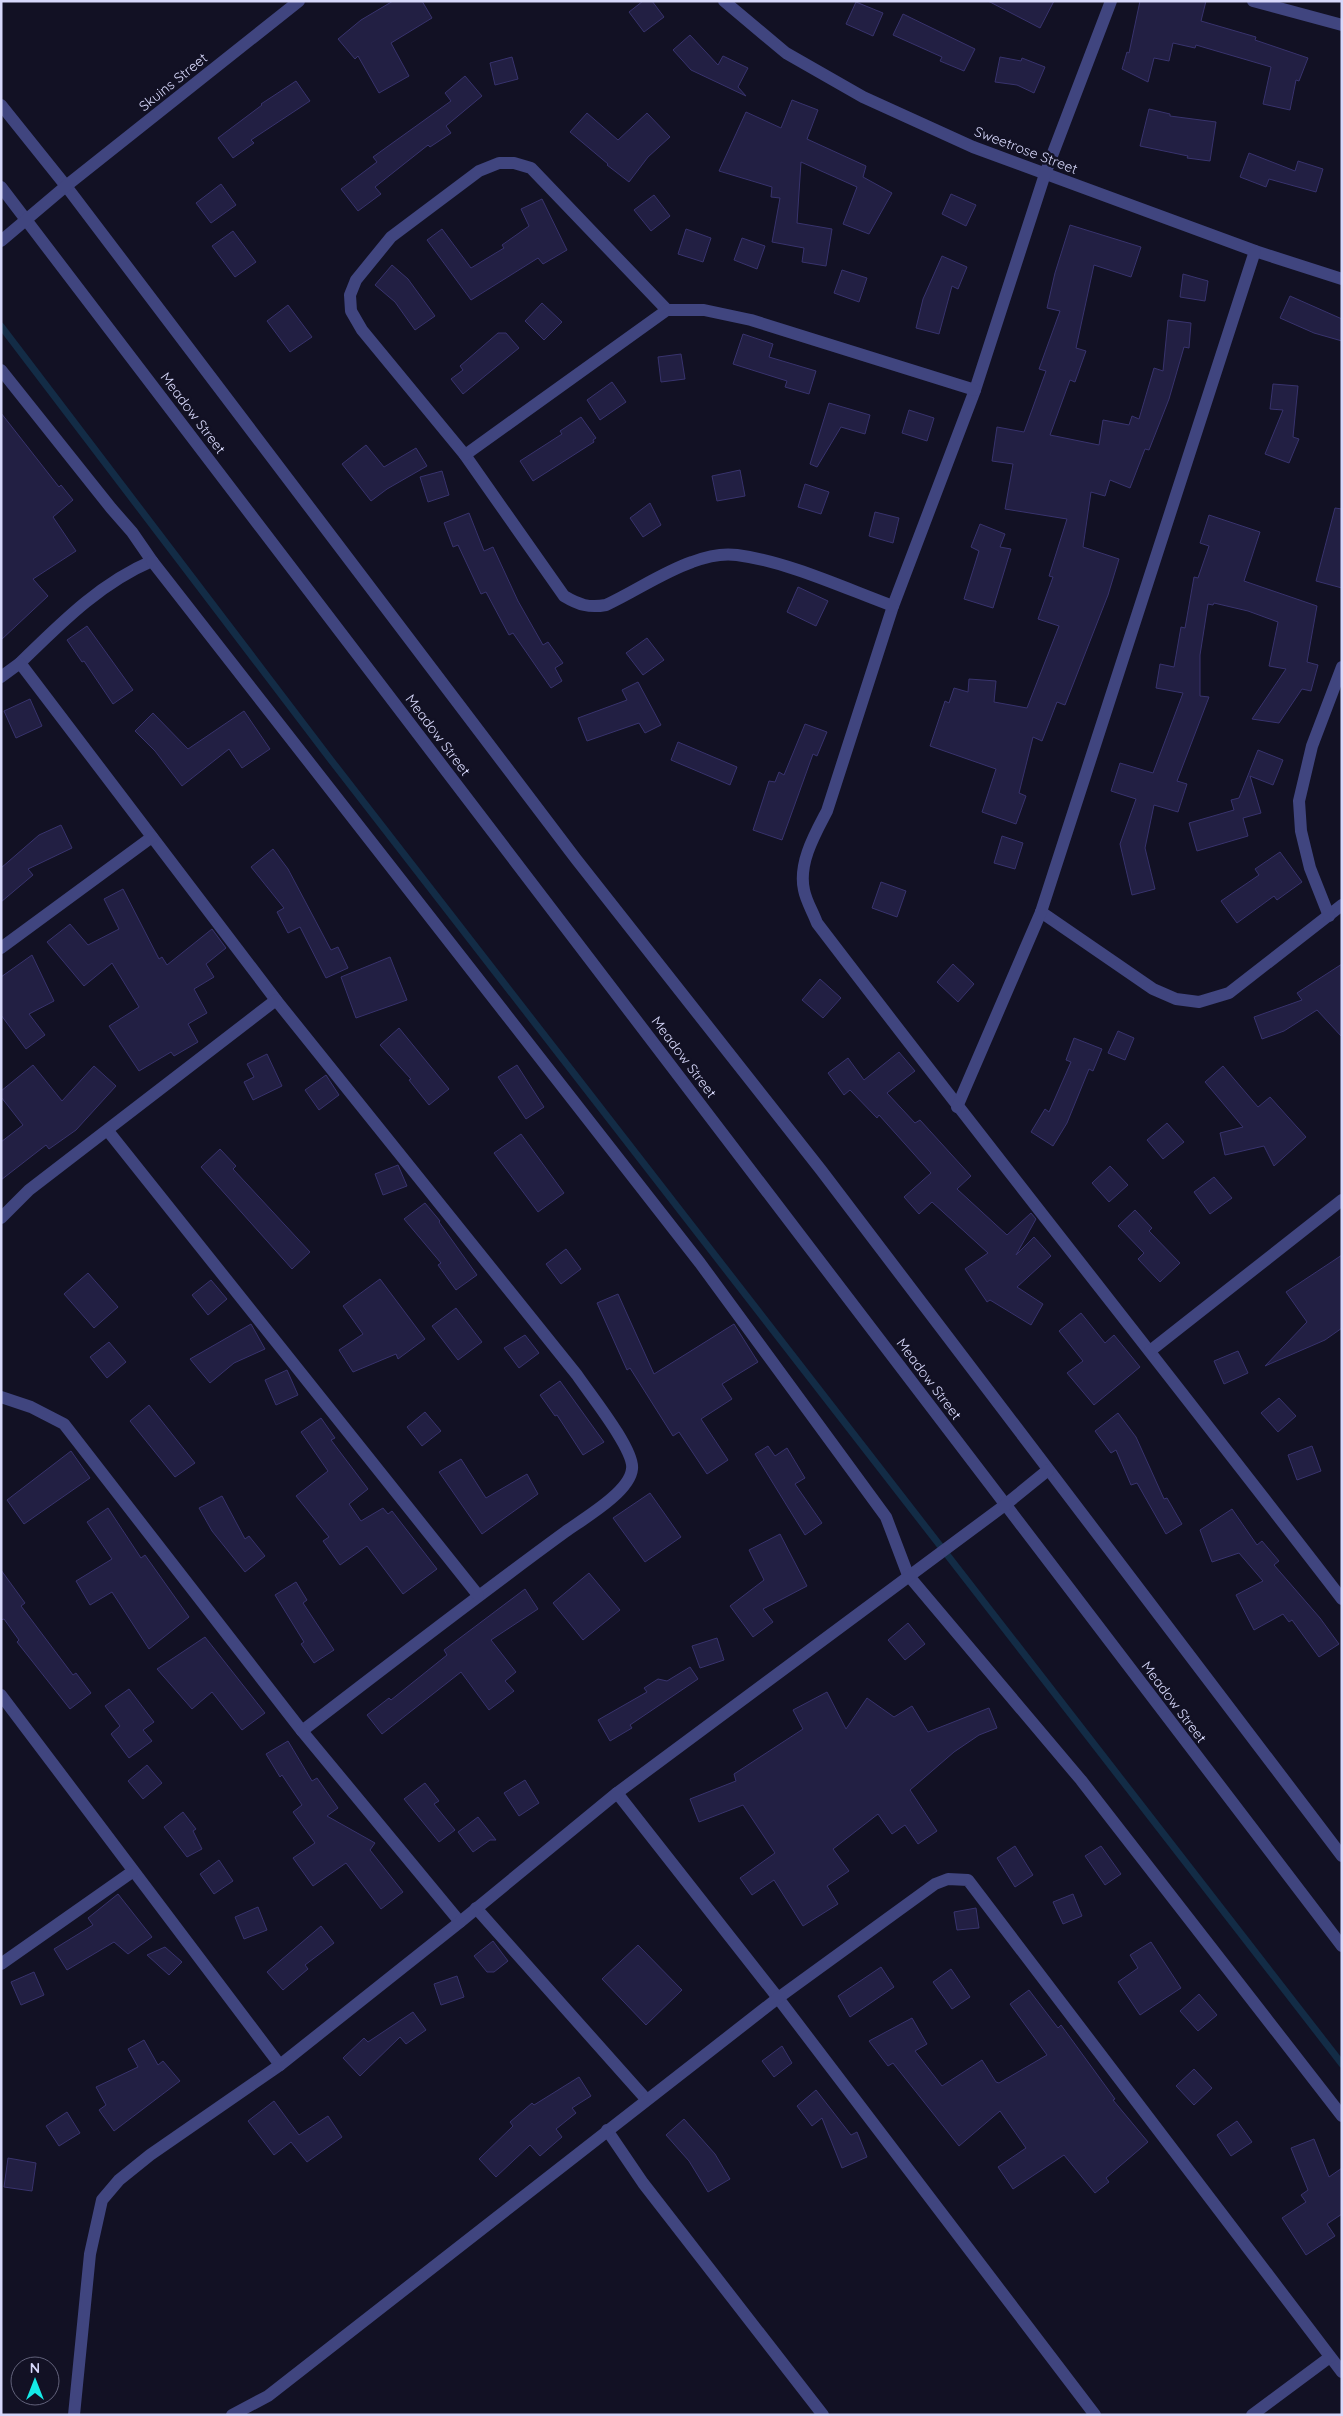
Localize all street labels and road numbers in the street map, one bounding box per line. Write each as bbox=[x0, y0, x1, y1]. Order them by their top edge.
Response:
street label: Skuins Street bbox=[135, 49, 211, 115]
street label: Sweetrose Street bbox=[972, 122, 1080, 178]
street label: Meadow Street bbox=[156, 369, 230, 458]
street label: Meadow Street bbox=[401, 691, 475, 780]
street label: Meadow Street bbox=[647, 1013, 721, 1102]
street label: Meadow Street bbox=[892, 1335, 966, 1424]
street label: Meadow Street bbox=[1137, 1658, 1211, 1747]

